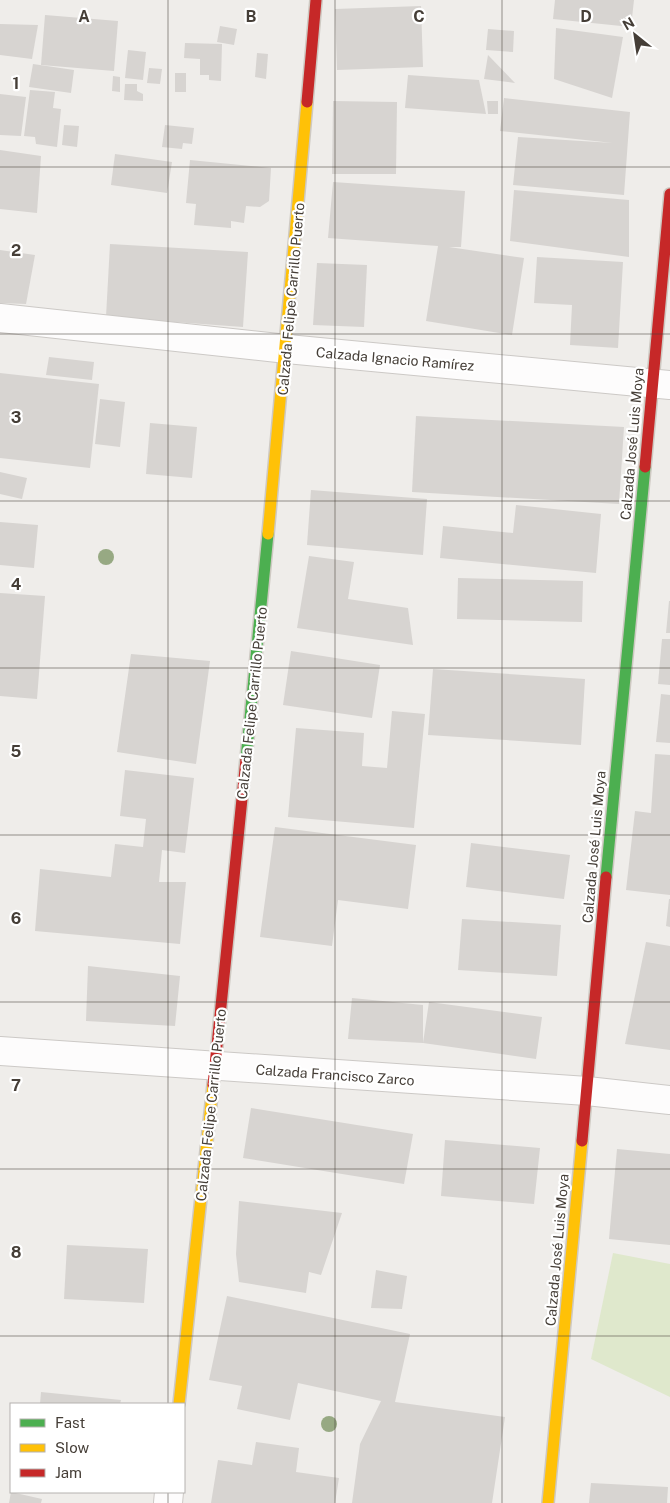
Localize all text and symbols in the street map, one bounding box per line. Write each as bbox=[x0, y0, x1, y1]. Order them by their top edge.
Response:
text: A bbox=[78, 7, 90, 26]
text: B bbox=[246, 7, 257, 26]
text: C bbox=[413, 7, 425, 26]
text: D bbox=[580, 7, 592, 26]
north arrow bbox=[610, 10, 660, 60]
text: N bbox=[620, 14, 637, 33]
text: 1 bbox=[13, 74, 19, 93]
street label: Calzada Felipe Carrillo Puerto bbox=[275, 202, 307, 396]
text: 2 bbox=[11, 241, 21, 260]
street label: Calzada Ignacio Ramírez bbox=[315, 344, 475, 374]
street label: Calzada José Luis Moya bbox=[617, 367, 647, 521]
text: 3 bbox=[11, 408, 21, 427]
text: 4 bbox=[11, 575, 22, 594]
street label: Calzada Felipe Carrillo Puerto bbox=[234, 606, 270, 800]
text: 5 bbox=[11, 742, 22, 761]
street label: Calzada José Luis Moya bbox=[579, 770, 609, 924]
text: 6 bbox=[11, 909, 21, 928]
street label: Calzada Felipe Carrillo Puerto bbox=[193, 1008, 229, 1202]
street label: Calzada Francisco Zarco bbox=[255, 1061, 415, 1089]
text: 7 bbox=[11, 1076, 21, 1095]
street label: Calzada José Luis Moya bbox=[542, 1173, 572, 1327]
text: 8 bbox=[11, 1243, 22, 1262]
legend bbox=[10, 1403, 185, 1493]
text: Fast bbox=[55, 1414, 85, 1431]
text: Slow bbox=[55, 1439, 90, 1456]
text: Jam bbox=[55, 1464, 82, 1481]

